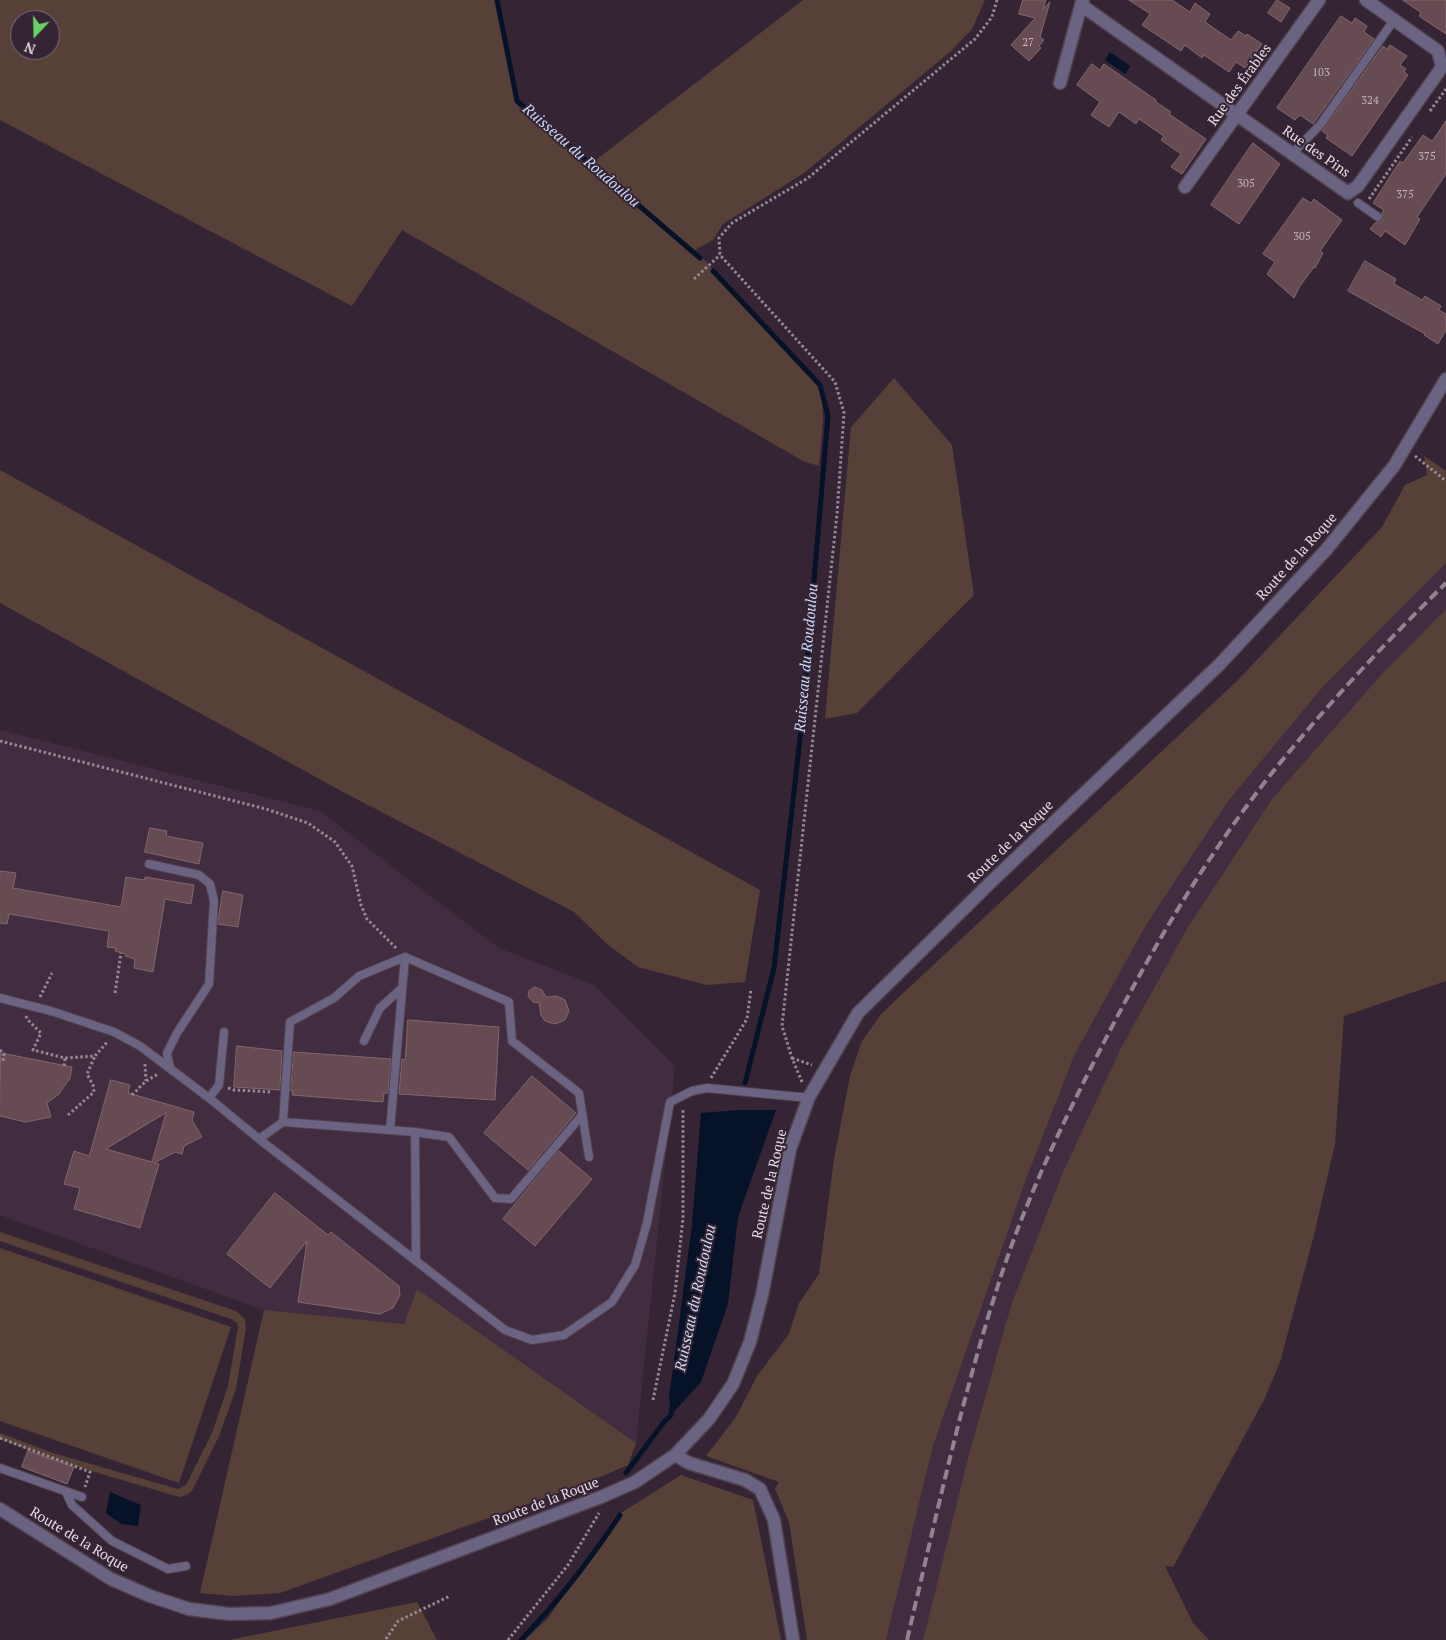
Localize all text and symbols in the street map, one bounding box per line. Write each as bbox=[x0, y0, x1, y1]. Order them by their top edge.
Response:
north arrow bbox=[10, 10, 60, 60]
house number: 27 bbox=[1022, 36, 1034, 50]
text: N bbox=[21, 38, 38, 59]
street label: Rue des Érables bbox=[1205, 41, 1275, 129]
house number: 103 bbox=[1312, 66, 1330, 80]
house number: 324 bbox=[1361, 94, 1379, 108]
water label: Ruisseau du Roudoulou bbox=[519, 100, 643, 212]
street label: Rue des Pins bbox=[1279, 123, 1353, 181]
house number: 375 bbox=[1418, 150, 1436, 164]
house number: 305 bbox=[1237, 177, 1255, 191]
house number: 375 bbox=[1396, 188, 1414, 202]
house number: 305 bbox=[1293, 230, 1311, 244]
street label: Route de la Roque bbox=[1253, 510, 1341, 604]
water label: Ruisseau du Roudoulou bbox=[792, 583, 822, 733]
street label: Route de la Roque bbox=[965, 797, 1057, 887]
street label: Route de la Roque bbox=[749, 1127, 791, 1241]
water label: Ruisseau du Roudoulou bbox=[672, 1223, 720, 1373]
street label: Route de la Roque bbox=[491, 1474, 601, 1530]
street label: Route de la Roque bbox=[27, 1504, 131, 1576]

